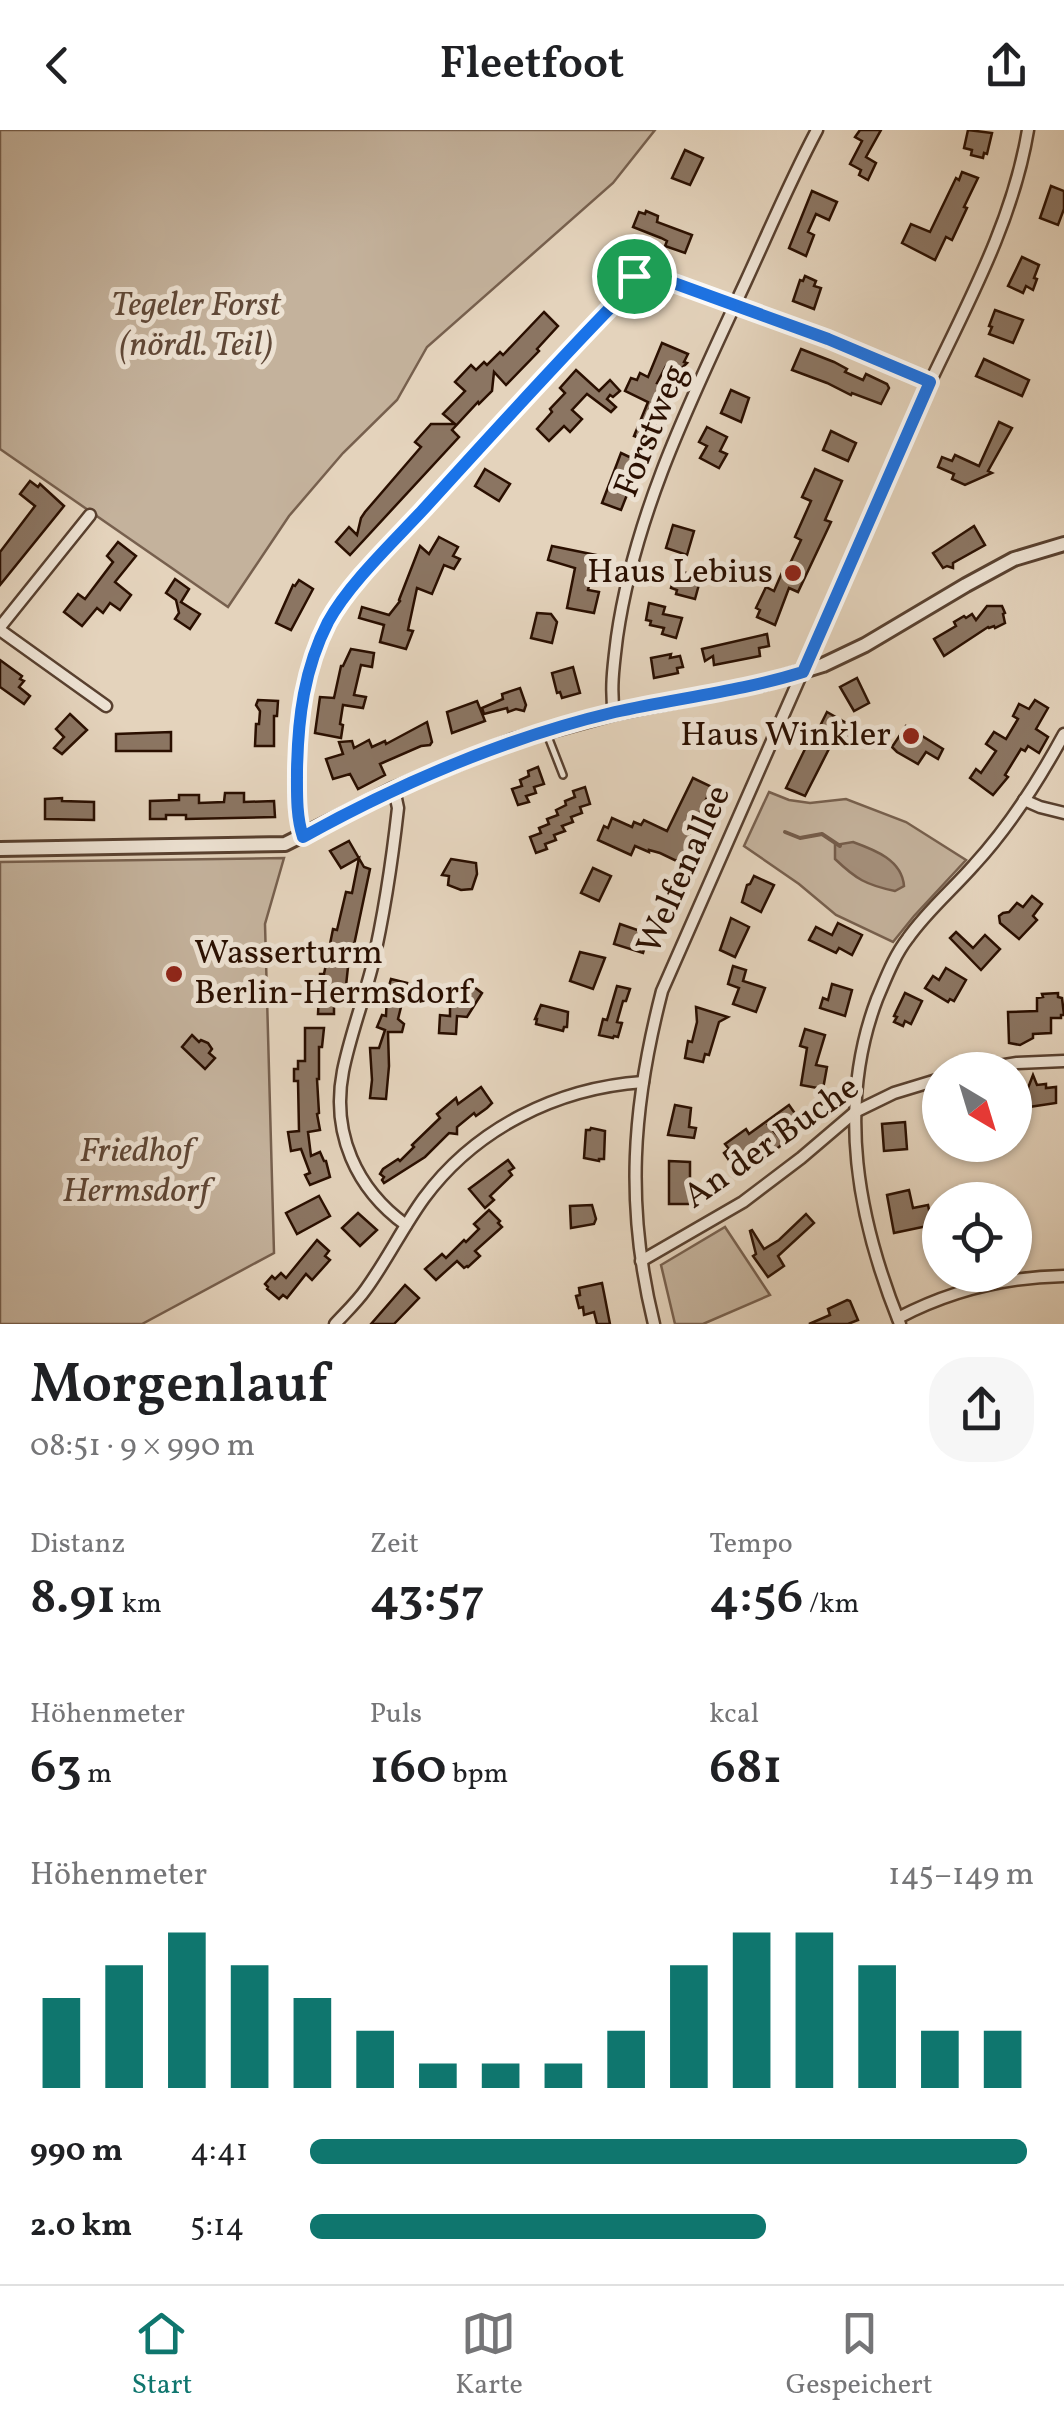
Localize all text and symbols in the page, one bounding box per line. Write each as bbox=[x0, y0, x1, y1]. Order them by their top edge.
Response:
text: Fleetfoot bbox=[439, 34, 625, 97]
icon: back bbox=[30, 38, 85, 93]
icon: share bbox=[979, 38, 1034, 93]
pin bbox=[592, 234, 677, 319]
icon: arrive bbox=[607, 249, 662, 304]
park label: Tegeler Forst (nördl. Teil) bbox=[111, 282, 282, 370]
street label: Forstweg bbox=[604, 357, 700, 505]
place label: Haus Lebius bbox=[587, 549, 773, 597]
marker: Haus Lebius bbox=[782, 562, 804, 584]
place label: Haus Winkler bbox=[680, 712, 891, 760]
marker: Haus Winkler bbox=[900, 725, 922, 747]
street label: Welfenallee bbox=[626, 778, 744, 962]
place label: Wasserturm Berlin-Hermsdorf bbox=[194, 930, 474, 1018]
marker: Wasserturm Berlin-Hermsdorf bbox=[163, 963, 185, 985]
north arrow bbox=[922, 1052, 1032, 1162]
map controls bbox=[922, 1052, 1032, 1292]
street label: An der Buche bbox=[675, 1065, 869, 1221]
park label: Friedhof Hermsdorf bbox=[62, 1128, 216, 1216]
button: locate bbox=[922, 1182, 1032, 1292]
text: Morgenlauf bbox=[30, 1349, 328, 1425]
button: share bbox=[929, 1357, 1034, 1462]
text: 08:51 · 9 × 990 m bbox=[30, 1425, 255, 1469]
text: Distanz bbox=[30, 1525, 125, 1564]
text: Zeit bbox=[370, 1525, 419, 1564]
text: Tempo bbox=[709, 1525, 793, 1564]
text: 8.91 bbox=[30, 1564, 116, 1634]
text: 43:57 bbox=[370, 1564, 485, 1634]
text: 4:56 bbox=[709, 1564, 803, 1634]
text: km bbox=[116, 1585, 162, 1624]
text: /km bbox=[803, 1585, 859, 1624]
text: Höhenmeter bbox=[30, 1695, 185, 1734]
text: Puls bbox=[370, 1695, 422, 1734]
text: kcal bbox=[709, 1695, 759, 1734]
text: 63 bbox=[30, 1734, 82, 1804]
text: 160 bbox=[370, 1734, 447, 1804]
text: 681 bbox=[709, 1734, 782, 1804]
text: m bbox=[82, 1755, 112, 1794]
text: bpm bbox=[447, 1755, 508, 1794]
text: Höhenmeter bbox=[30, 1854, 207, 1898]
text: 145–149 m bbox=[888, 1854, 1034, 1898]
text: 990 m bbox=[30, 2130, 123, 2174]
text: 4:41 bbox=[190, 2130, 248, 2174]
text: 2.0 km bbox=[30, 2205, 132, 2249]
text: 5:14 bbox=[190, 2205, 244, 2249]
tab: Start bbox=[131, 2306, 192, 2405]
tab: Karte bbox=[455, 2306, 523, 2405]
tab: Gespeichert bbox=[786, 2306, 933, 2405]

